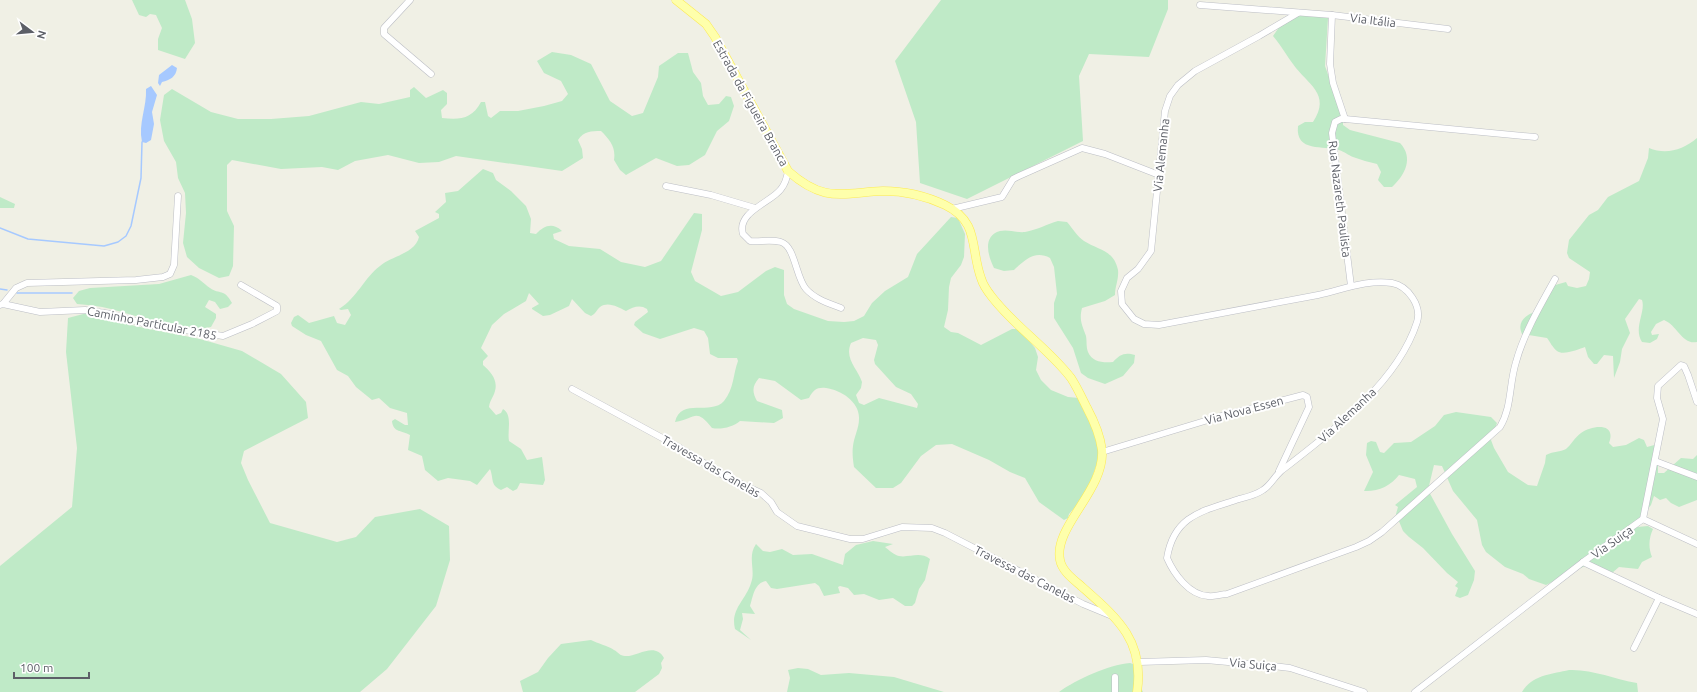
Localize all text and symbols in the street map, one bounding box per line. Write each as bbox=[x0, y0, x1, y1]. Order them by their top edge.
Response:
street label: Via Itália bbox=[1349, 11, 1397, 29]
north arrow bbox=[12, 12, 52, 52]
text: N bbox=[35, 29, 49, 40]
street label: Estrada da Figueira Branca bbox=[711, 38, 791, 168]
street label: Via Alemanha bbox=[1151, 118, 1171, 192]
street label: Rua Nazareth Paulista bbox=[1326, 140, 1354, 258]
street label: Caminho Particular 2185 bbox=[86, 304, 218, 342]
street label: Via Alemanha bbox=[1316, 385, 1378, 445]
street label: Via Nova Essen bbox=[1203, 393, 1285, 427]
street label: Travessa das Canelas bbox=[659, 433, 763, 499]
street label: Via Suiça bbox=[1589, 523, 1635, 561]
street label: Travessa das Canelas bbox=[972, 543, 1078, 605]
scale bar bbox=[14, 654, 89, 680]
street label: Via Suiça bbox=[1229, 655, 1277, 673]
text: 100 m bbox=[20, 661, 53, 674]

